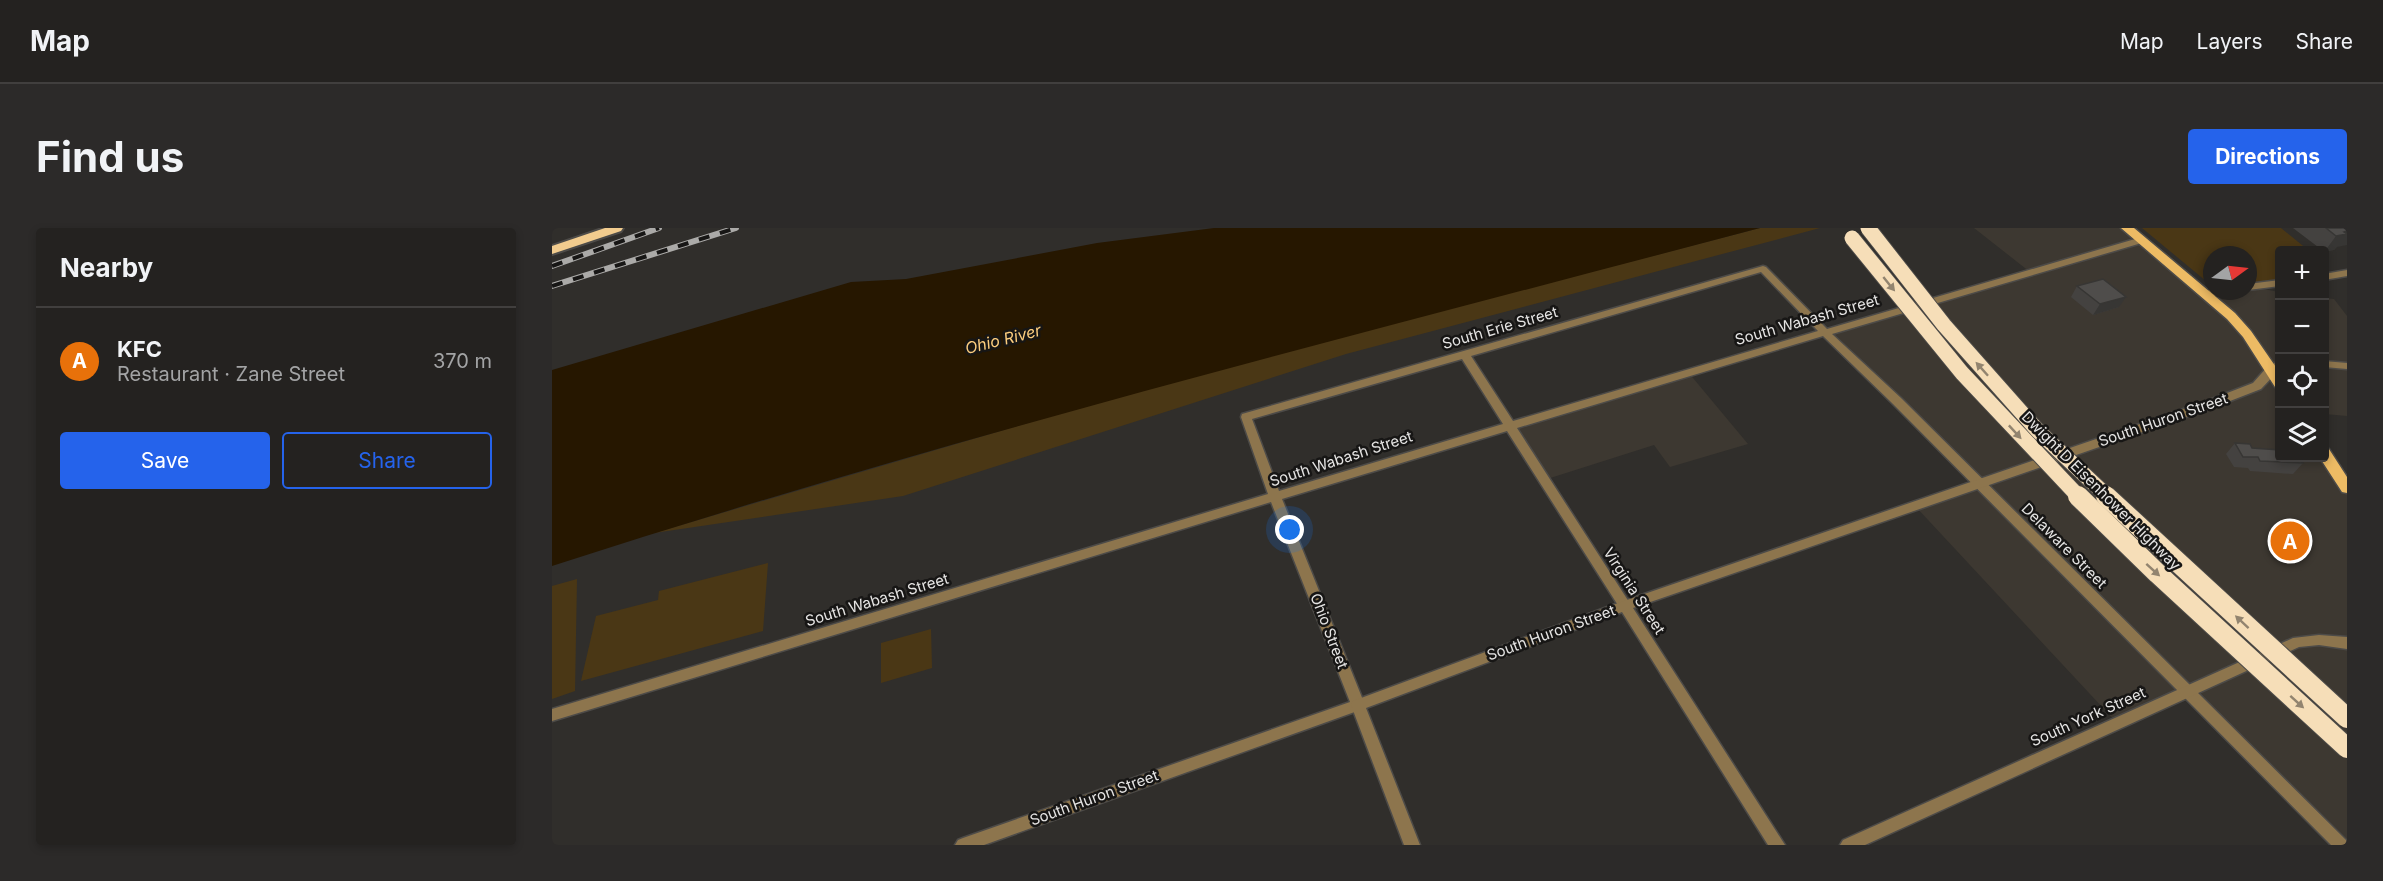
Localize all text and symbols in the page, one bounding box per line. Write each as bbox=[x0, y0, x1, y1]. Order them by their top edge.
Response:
text: Map bbox=[30, 24, 90, 58]
text: Map bbox=[2120, 29, 2164, 54]
text: Layers bbox=[2197, 29, 2263, 54]
text: Share bbox=[2296, 29, 2353, 54]
button: Directions bbox=[2188, 129, 2347, 184]
text: Find us bbox=[36, 131, 184, 182]
north arrow bbox=[2203, 246, 2257, 300]
map controls bbox=[2275, 246, 2329, 462]
button: + bbox=[2275, 246, 2329, 300]
text: Nearby bbox=[60, 252, 153, 283]
one-way arrow bbox=[1882, 276, 1894, 291]
street label: South Wabash Street bbox=[1733, 290, 1881, 349]
button: − bbox=[2275, 300, 2329, 354]
street label: South Erie Street bbox=[1440, 302, 1560, 353]
water label: Ohio River bbox=[963, 320, 1044, 358]
text: KFC bbox=[117, 336, 162, 362]
text: A bbox=[72, 349, 87, 373]
text: 370 m bbox=[433, 349, 492, 373]
button: locate bbox=[2275, 354, 2329, 408]
one-way arrow bbox=[1975, 361, 1989, 376]
text: Restaurant · Zane Street bbox=[117, 362, 345, 386]
street label: South Huron Street bbox=[2096, 388, 2230, 451]
street label: Dwight D Eisenhower Highway bbox=[2018, 407, 2185, 575]
button: layers bbox=[2275, 408, 2329, 462]
one-way arrow bbox=[2008, 425, 2022, 439]
street label: South Wabash Street bbox=[1267, 426, 1415, 491]
button: Save bbox=[60, 432, 270, 489]
button: Share bbox=[282, 432, 492, 489]
street label: Delaware Street bbox=[2018, 499, 2111, 592]
your location bbox=[1275, 515, 1304, 544]
pin: A bbox=[2270, 518, 2310, 564]
street label: Virginia Street bbox=[1599, 544, 1670, 638]
one-way arrow bbox=[2145, 563, 2160, 576]
street label: South Wabash Street bbox=[803, 569, 951, 630]
street label: Ohio Street bbox=[1306, 590, 1353, 671]
street label: South Huron Street bbox=[1484, 600, 1618, 665]
one-way arrow bbox=[2235, 616, 2249, 630]
street label: South York Street bbox=[2027, 683, 2148, 750]
one-way arrow bbox=[2289, 695, 2304, 708]
street label: South Huron Street bbox=[1027, 765, 1161, 830]

